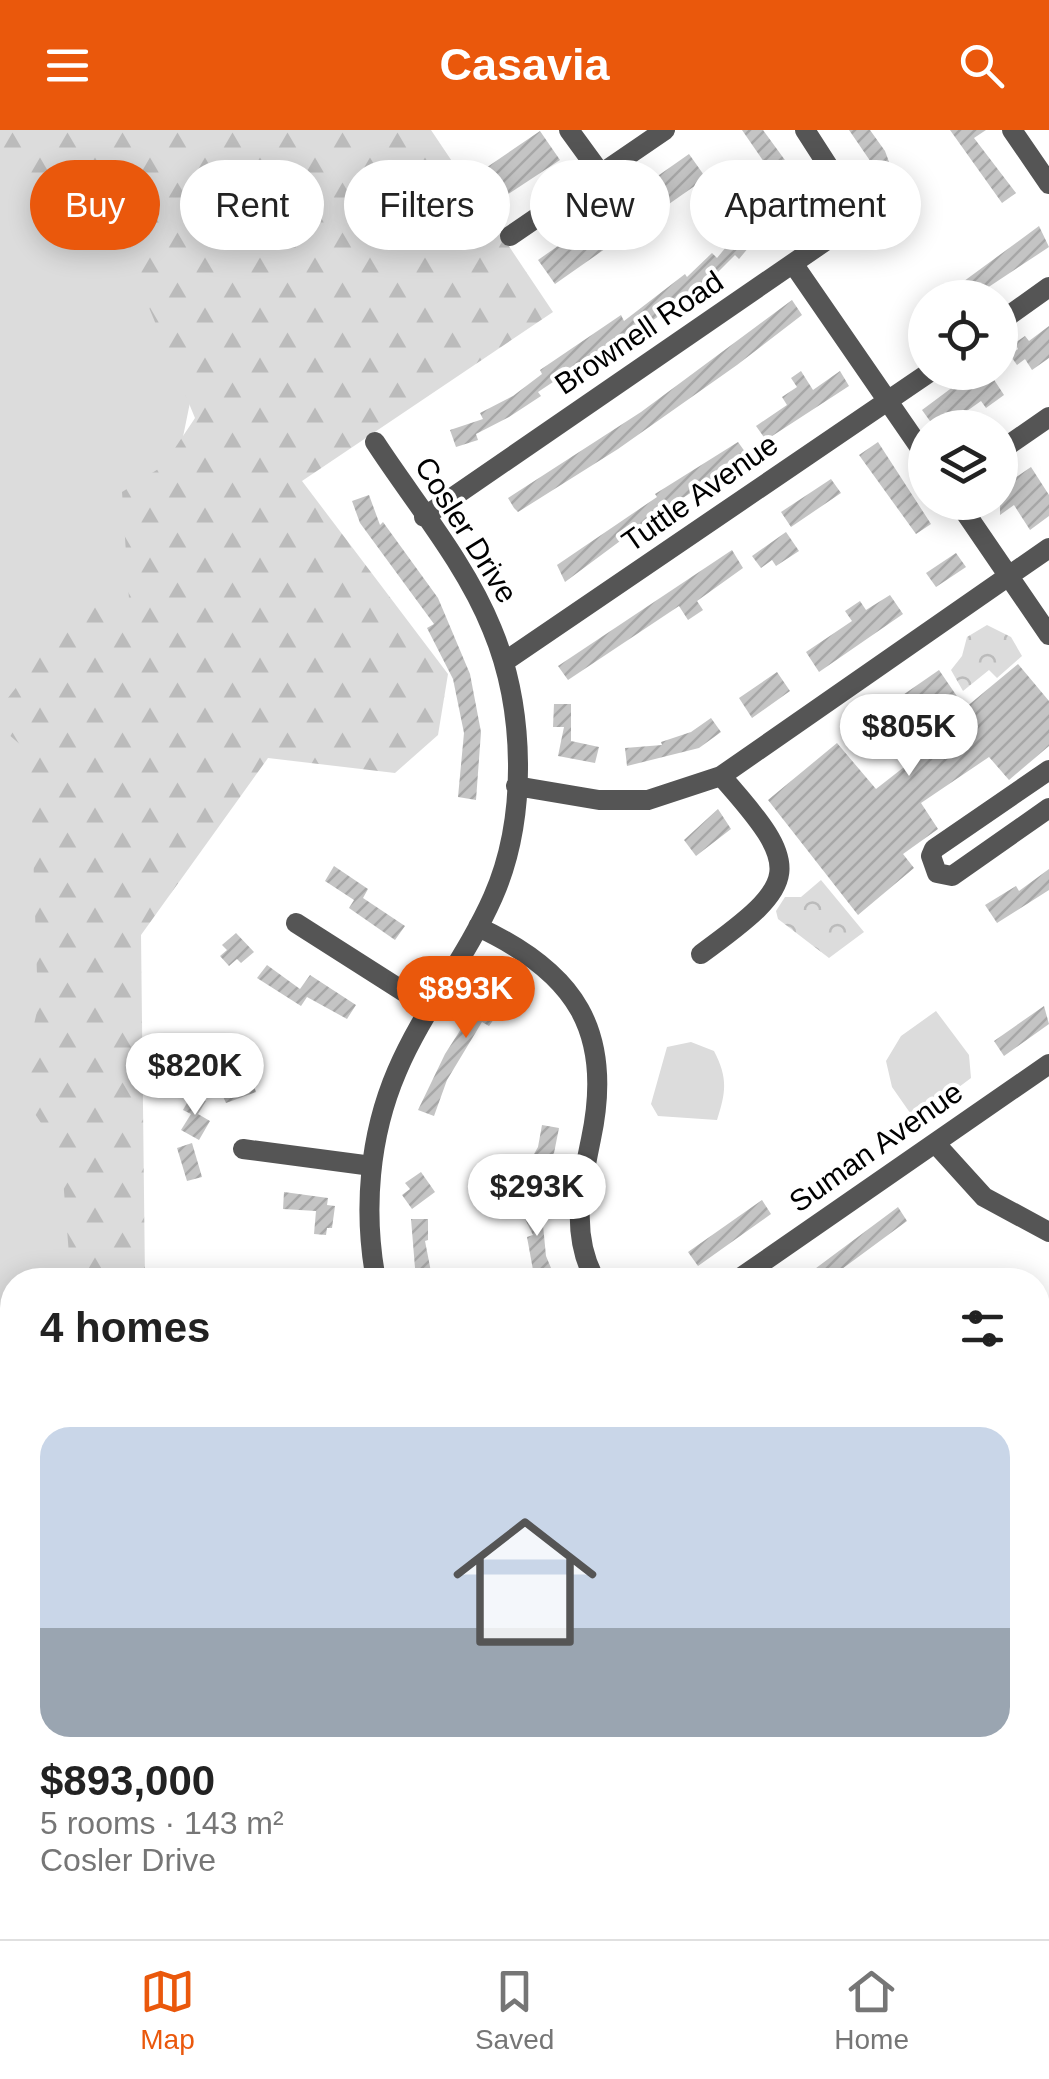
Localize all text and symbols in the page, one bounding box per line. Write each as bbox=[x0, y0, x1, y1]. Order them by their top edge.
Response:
icon: menu bbox=[40, 38, 95, 93]
icon: search bbox=[954, 38, 1009, 93]
text: Casavia bbox=[439, 39, 610, 90]
chip: Buy bbox=[30, 160, 160, 250]
chip: Rent bbox=[180, 160, 324, 250]
chip: Filters bbox=[344, 160, 510, 250]
chip: New bbox=[530, 160, 670, 250]
chip: Apartment bbox=[690, 160, 921, 250]
street label: Brownell Road bbox=[549, 264, 729, 401]
map controls bbox=[908, 280, 1018, 520]
button: locate bbox=[908, 280, 1018, 390]
button: layers bbox=[908, 410, 1018, 520]
street label: Tuttle Avenue bbox=[616, 427, 784, 558]
street label: Cosler Drive bbox=[409, 451, 524, 608]
pin: $805K bbox=[839, 694, 979, 779]
text: $805K bbox=[862, 708, 956, 744]
pin: $893K bbox=[396, 956, 536, 1041]
text: $893K bbox=[419, 970, 513, 1006]
pin: $820K bbox=[125, 1033, 265, 1118]
text: $820K bbox=[148, 1047, 242, 1083]
street label: Suman Avenue bbox=[783, 1075, 968, 1218]
pin: $293K bbox=[467, 1154, 607, 1239]
text: $293K bbox=[490, 1168, 584, 1204]
icon: filters bbox=[955, 1301, 1010, 1356]
text: 4 homes bbox=[40, 1304, 210, 1351]
icon: home bbox=[435, 1492, 615, 1672]
text: $893,000 bbox=[40, 1757, 215, 1804]
text: 5 rooms · 143 m² bbox=[40, 1805, 284, 1841]
text: Cosler Drive bbox=[40, 1842, 216, 1878]
tab: Map bbox=[140, 1964, 195, 2056]
tab: Saved bbox=[475, 1964, 554, 2056]
tab: Home bbox=[834, 1964, 909, 2056]

